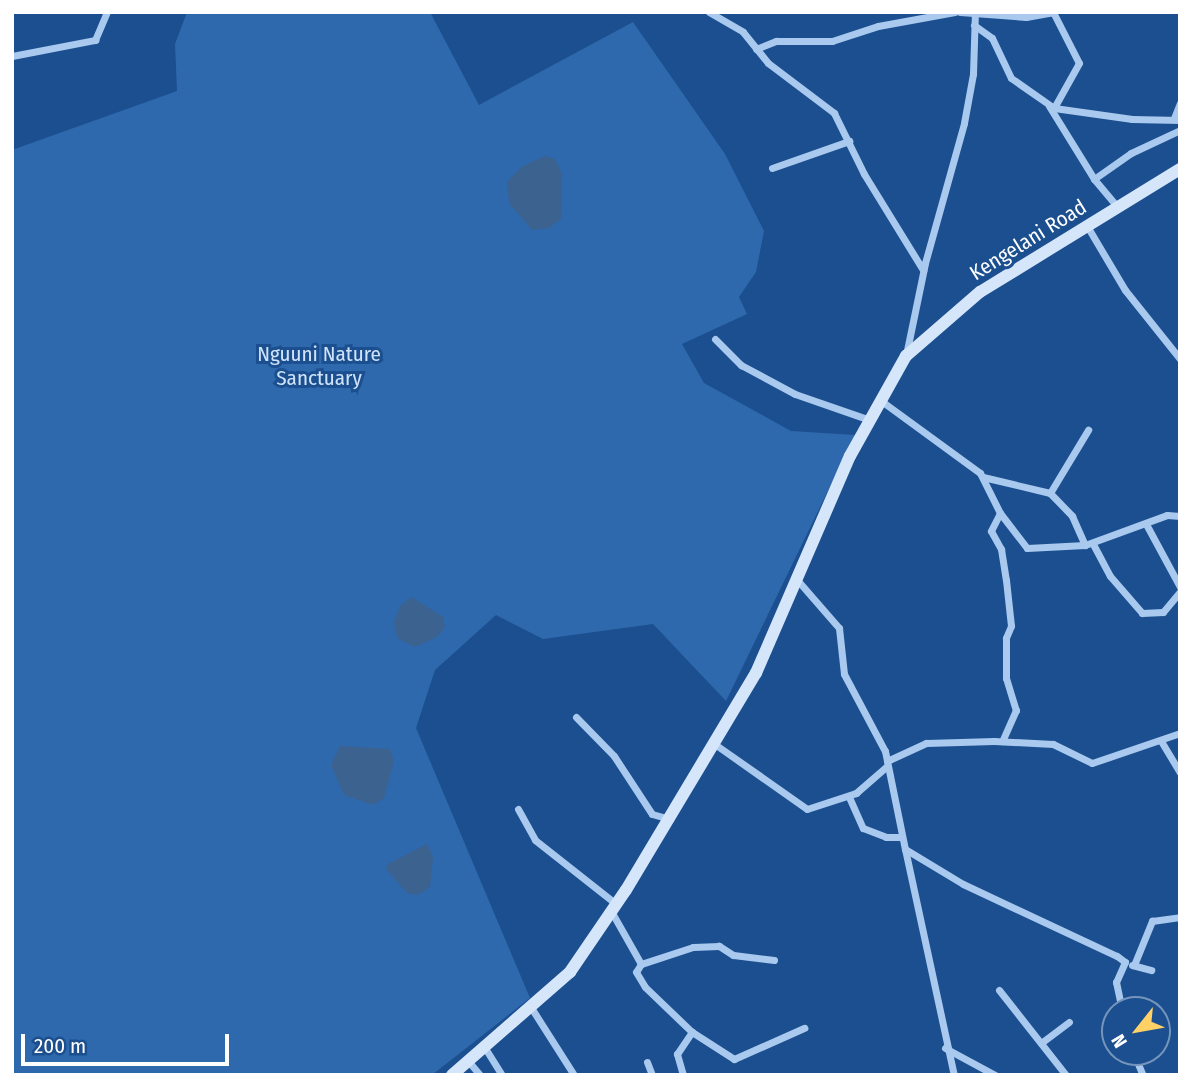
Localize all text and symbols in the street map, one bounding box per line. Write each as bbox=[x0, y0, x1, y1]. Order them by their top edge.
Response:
street label: Kengelani Road bbox=[965, 194, 1091, 286]
park label: Nguuni Nature Sanctuary bbox=[257, 341, 381, 391]
north arrow bbox=[1101, 996, 1171, 1066]
scale bar bbox=[24, 1020, 233, 1064]
text: N bbox=[1106, 1030, 1132, 1052]
text: 200 m bbox=[34, 1033, 86, 1059]

